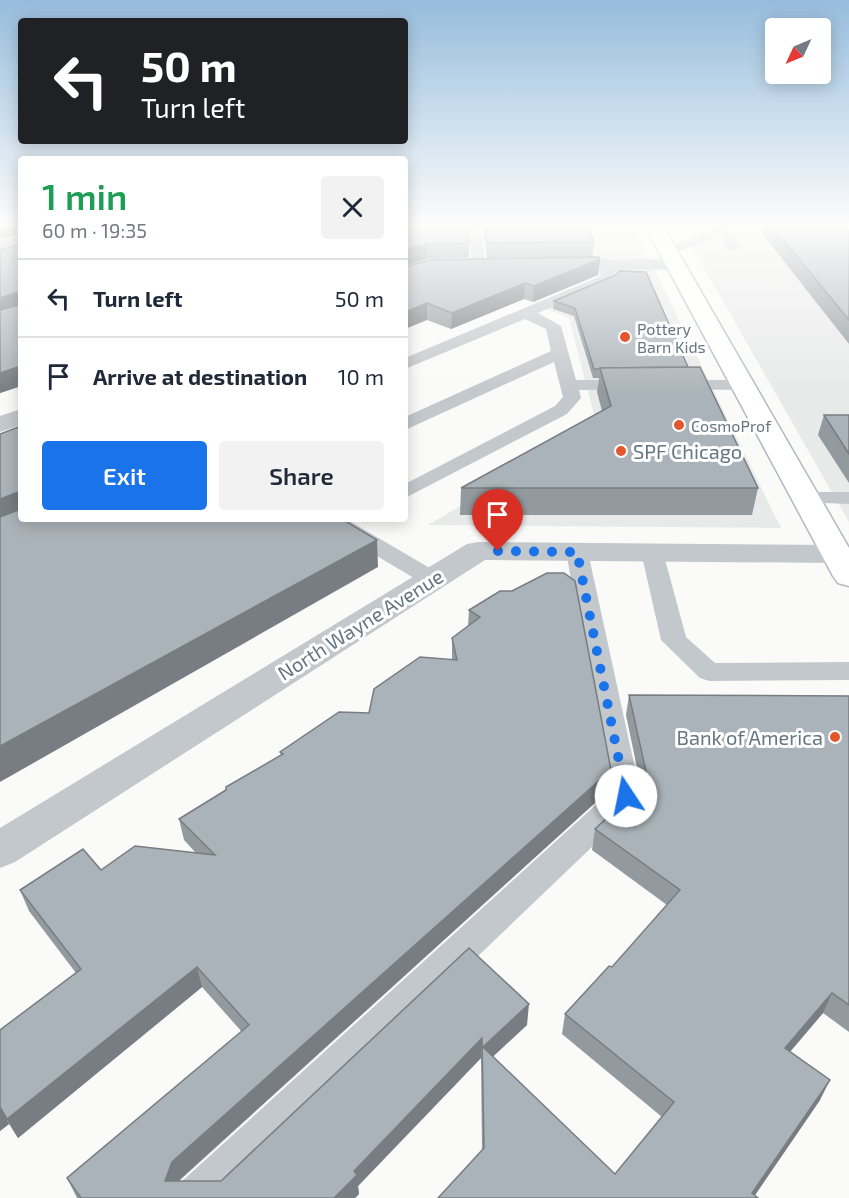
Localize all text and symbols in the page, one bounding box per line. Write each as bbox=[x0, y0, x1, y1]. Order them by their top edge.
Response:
north arrow bbox=[765, 18, 831, 84]
map controls bbox=[765, 18, 831, 84]
text: 50 m bbox=[141, 40, 237, 90]
icon: left bbox=[42, 42, 120, 120]
text: Turn left bbox=[141, 91, 245, 123]
text: 1 min bbox=[42, 174, 127, 217]
button: close bbox=[321, 176, 384, 239]
text: 60 m · 19:35 bbox=[42, 218, 147, 242]
icon: left bbox=[42, 282, 75, 315]
text: Turn left bbox=[93, 285, 182, 311]
text: 50 m bbox=[335, 285, 384, 311]
place label: Pottery Barn Kids bbox=[637, 319, 706, 356]
marker: Pottery Barn Kids bbox=[618, 330, 632, 344]
icon: arrive bbox=[42, 360, 75, 393]
text: Arrive at destination bbox=[93, 363, 307, 389]
text: 10 m bbox=[338, 363, 384, 389]
place label: CosmoProf bbox=[691, 416, 772, 435]
marker: CosmoProf bbox=[672, 418, 686, 432]
place label: SPF Chicago bbox=[633, 439, 742, 463]
button: Exit bbox=[42, 441, 207, 510]
button: Share bbox=[219, 441, 384, 510]
marker: SPF Chicago bbox=[614, 444, 628, 458]
pin bbox=[472, 489, 523, 551]
icon: arrive bbox=[481, 498, 514, 531]
street label: North Wayne Avenue bbox=[273, 563, 447, 685]
place label: Bank of America bbox=[677, 725, 823, 749]
marker: Bank of America bbox=[828, 730, 842, 744]
position arrow bbox=[594, 764, 658, 828]

